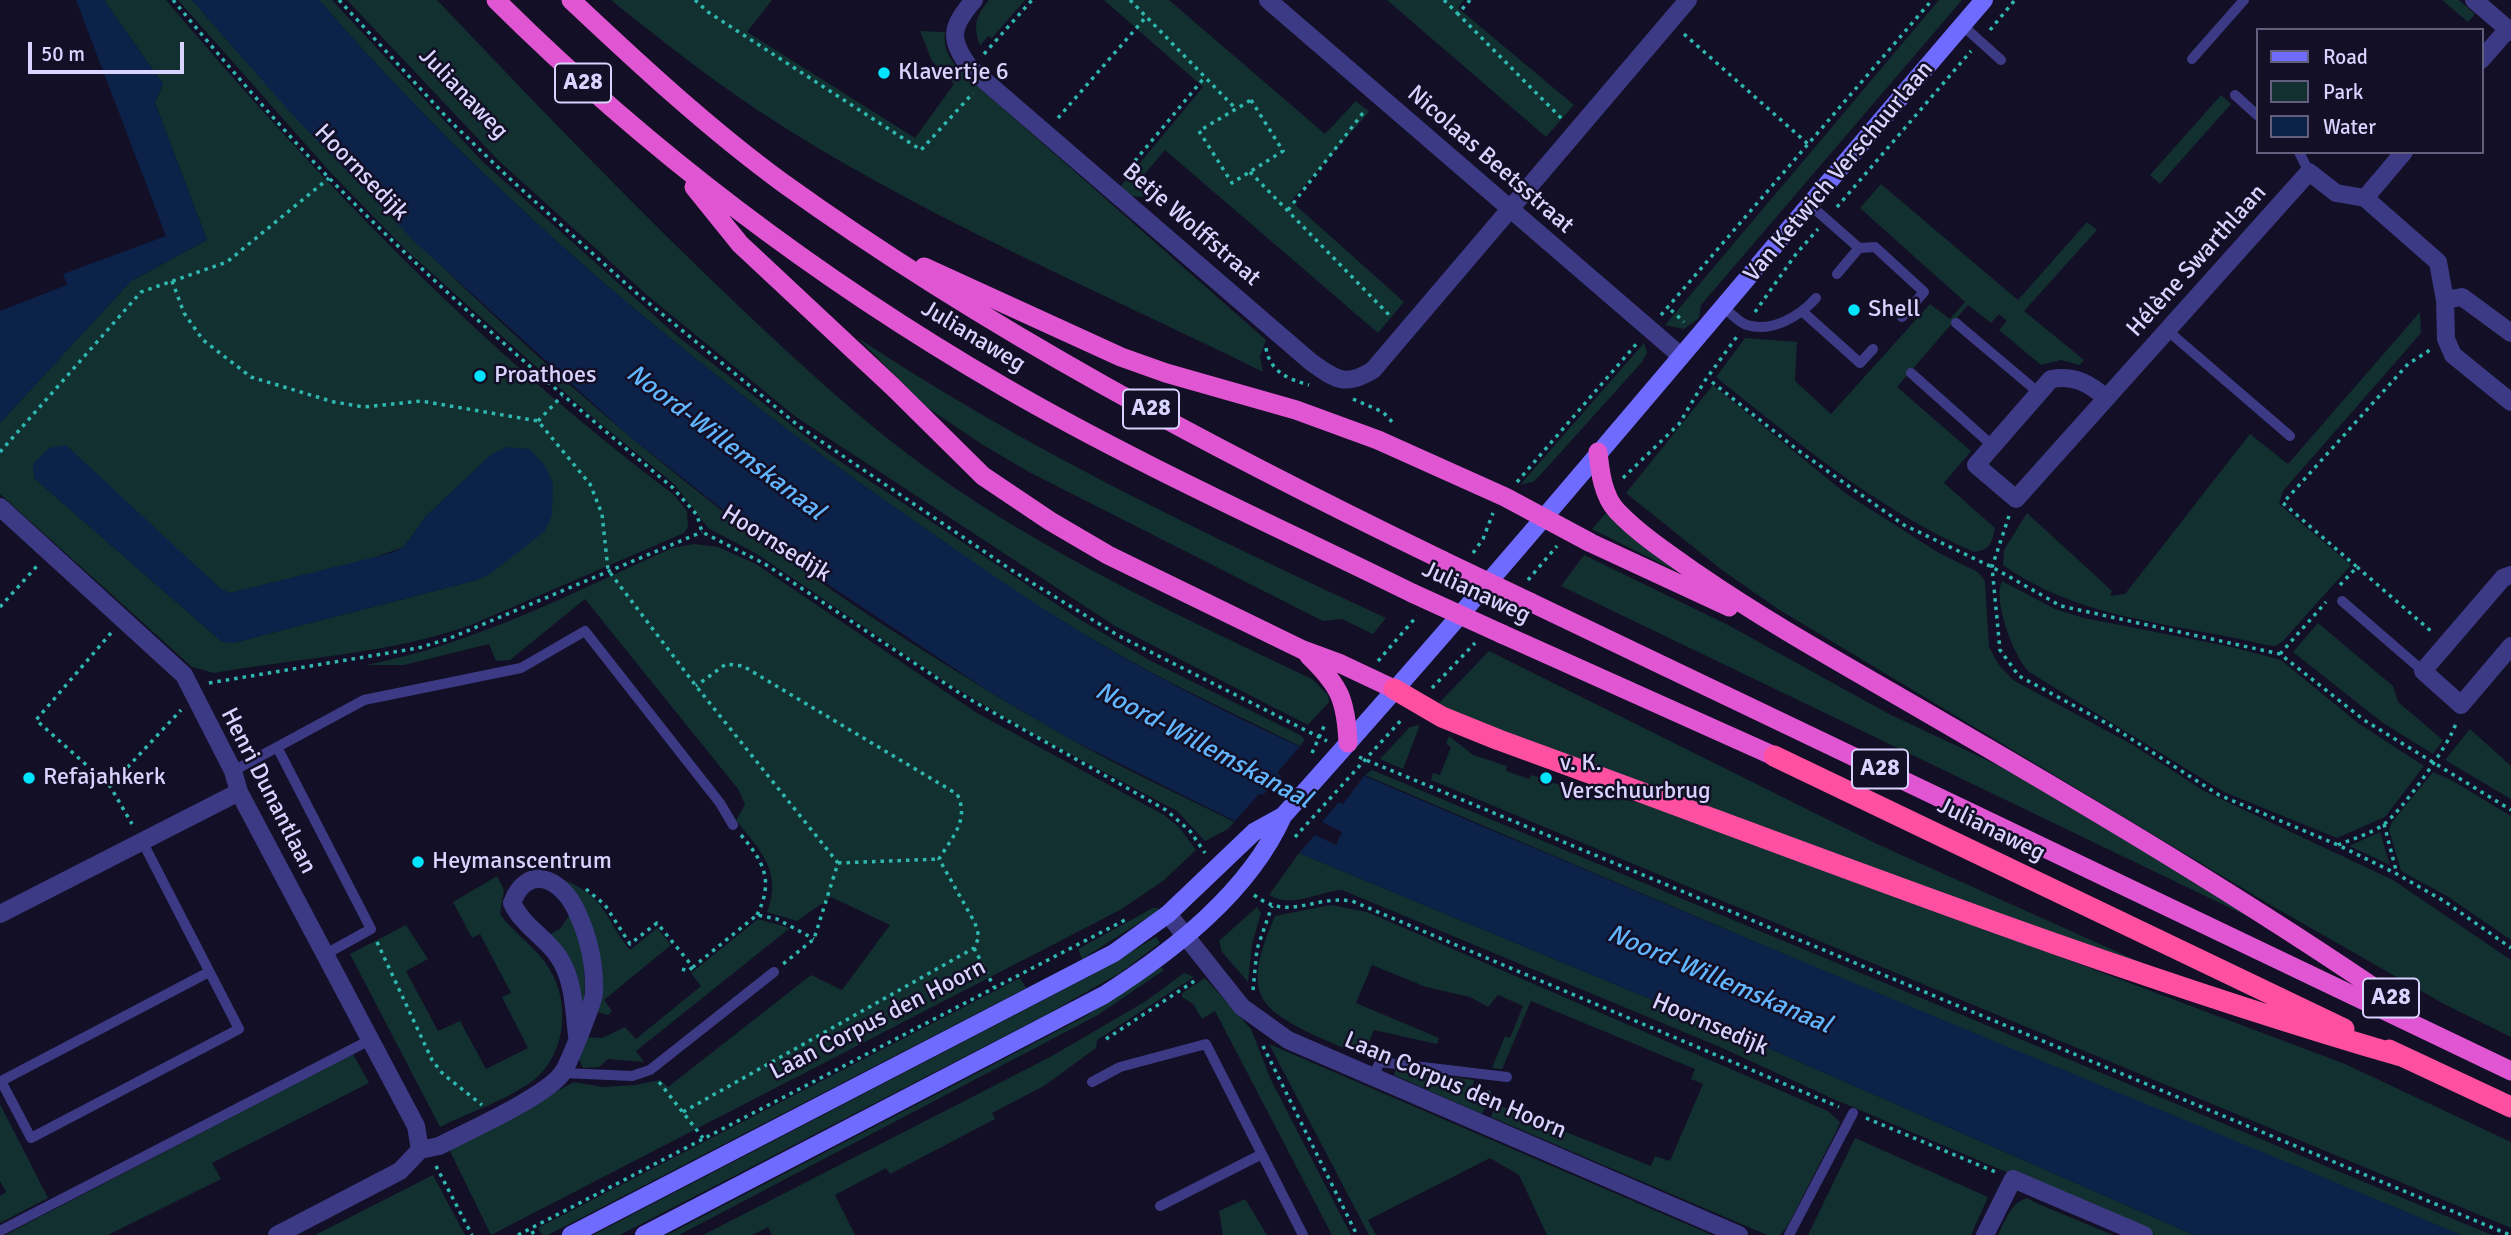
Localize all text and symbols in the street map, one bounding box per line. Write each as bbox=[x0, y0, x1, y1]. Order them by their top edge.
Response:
scale bar bbox=[32, 28, 187, 72]
legend bbox=[2256, 28, 2483, 154]
text: 50 m bbox=[41, 41, 85, 67]
street label: Julianaweg bbox=[412, 42, 514, 146]
text: Road bbox=[2323, 44, 2368, 70]
street label: Van Ketwich Verschuurlaan bbox=[1738, 56, 1940, 288]
place label: Klavertje 6 bbox=[898, 59, 1009, 87]
road number: A28 bbox=[555, 64, 611, 102]
marker: Klavertje 6 bbox=[876, 65, 892, 81]
text: Park bbox=[2323, 79, 2363, 105]
street label: Nicolaas Beetsstraat bbox=[1401, 80, 1579, 240]
text: Water bbox=[2323, 114, 2376, 140]
street label: Hoornsedijk bbox=[308, 119, 414, 227]
street label: Betje Wolffstraat bbox=[1116, 157, 1266, 293]
street label: Hélène Swarthlaan bbox=[2121, 179, 2273, 343]
street label: Julianaweg bbox=[916, 295, 1030, 379]
place label: Shell bbox=[1868, 296, 1920, 324]
marker: Shell bbox=[1846, 302, 1862, 318]
water label: Noord-Willemskanaal bbox=[620, 358, 830, 528]
place label: Proathoes bbox=[494, 362, 596, 390]
marker: Proathoes bbox=[472, 368, 488, 384]
road number: A28 bbox=[1123, 390, 1179, 428]
street label: Hoornsedijk bbox=[716, 499, 836, 589]
street label: Julianaweg bbox=[1417, 555, 1535, 631]
water label: Noord-Willemskanaal bbox=[1090, 676, 1316, 816]
street label: Henri Dunantlaan bbox=[214, 703, 322, 879]
place label: v. K. Verschuurbrug bbox=[1560, 750, 1711, 806]
road number: A28 bbox=[1852, 750, 1908, 789]
place label: Refajahkerk bbox=[43, 764, 166, 792]
marker: Refajahkerk bbox=[21, 770, 37, 786]
marker: v. K. Verschuurbrug bbox=[1538, 770, 1554, 786]
street label: Julianaweg bbox=[1932, 792, 2050, 868]
place label: Heymanscentrum bbox=[432, 848, 612, 876]
marker: Heymanscentrum bbox=[410, 854, 426, 870]
water label: Noord-Willemskanaal bbox=[1602, 919, 1836, 1041]
street label: Laan Corpus den Hoorn bbox=[765, 953, 991, 1087]
road number: A28 bbox=[2363, 979, 2419, 1018]
street label: Hoornsedijk bbox=[1648, 988, 1772, 1062]
street label: Laan Corpus den Hoorn bbox=[1340, 1026, 1570, 1146]

